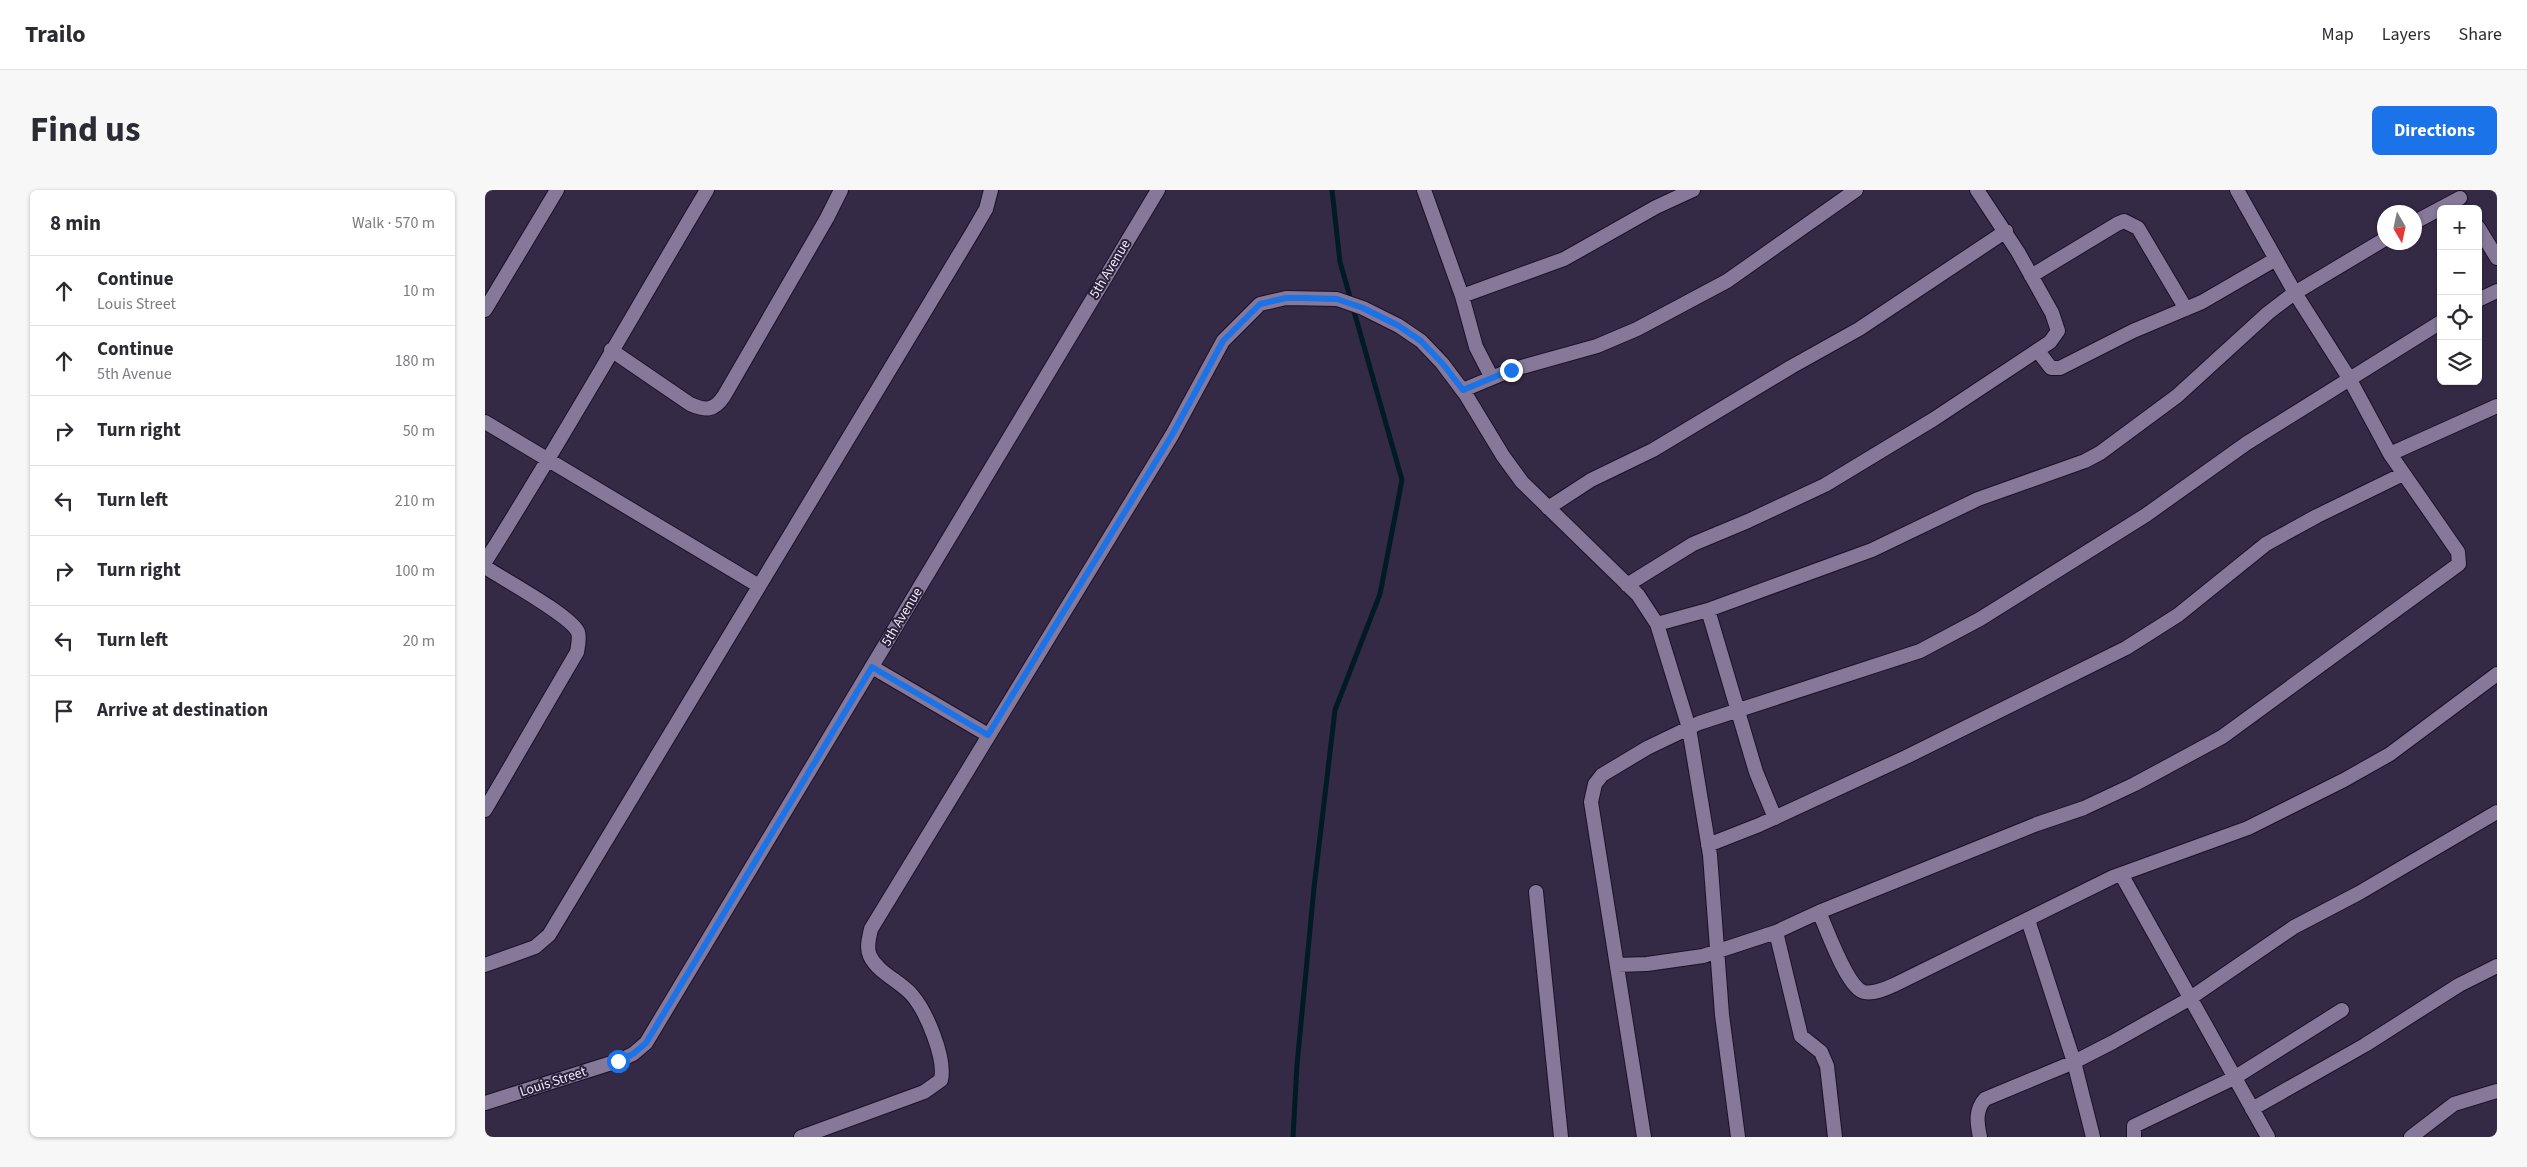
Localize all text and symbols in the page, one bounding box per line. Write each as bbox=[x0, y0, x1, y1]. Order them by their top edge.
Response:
text: Trailo bbox=[25, 17, 86, 52]
text: Map bbox=[2322, 22, 2354, 47]
text: Layers bbox=[2382, 22, 2431, 47]
text: Share bbox=[2459, 22, 2502, 47]
text: Find us bbox=[30, 105, 140, 155]
button: Directions bbox=[2372, 106, 2497, 155]
north arrow bbox=[2377, 205, 2422, 250]
map controls bbox=[2437, 205, 2482, 385]
button: + bbox=[2437, 205, 2482, 250]
text: 8 min bbox=[50, 208, 101, 238]
text: Walk · 570 m bbox=[352, 212, 435, 234]
street label: 5th Avenue bbox=[1085, 236, 1135, 302]
button: − bbox=[2437, 250, 2482, 295]
text: Continue bbox=[97, 266, 174, 293]
icon: ahead bbox=[50, 277, 78, 305]
text: 10 m bbox=[403, 280, 435, 302]
text: Louis Street bbox=[97, 293, 176, 315]
button: locate bbox=[2437, 295, 2482, 340]
text: Continue bbox=[97, 336, 174, 363]
button: layers bbox=[2437, 340, 2482, 385]
icon: ahead bbox=[50, 347, 78, 375]
text: 180 m bbox=[395, 350, 435, 372]
route end bbox=[1500, 359, 1523, 382]
text: 5th Avenue bbox=[97, 363, 172, 385]
icon: right bbox=[50, 417, 78, 445]
text: Turn right bbox=[97, 417, 181, 444]
text: 50 m bbox=[403, 420, 435, 442]
icon: left bbox=[50, 487, 78, 515]
text: Turn left bbox=[97, 487, 168, 514]
text: 210 m bbox=[395, 490, 435, 512]
icon: right bbox=[50, 557, 78, 585]
text: Turn right bbox=[97, 557, 181, 584]
text: 100 m bbox=[395, 560, 435, 582]
street label: 5th Avenue bbox=[877, 584, 927, 650]
icon: left bbox=[50, 627, 78, 655]
text: Turn left bbox=[97, 627, 168, 654]
text: 20 m bbox=[403, 630, 435, 652]
icon: arrive bbox=[50, 697, 78, 725]
text: Arrive at destination bbox=[97, 697, 268, 724]
route start bbox=[607, 1050, 630, 1073]
street label: Louis Street bbox=[517, 1062, 589, 1102]

